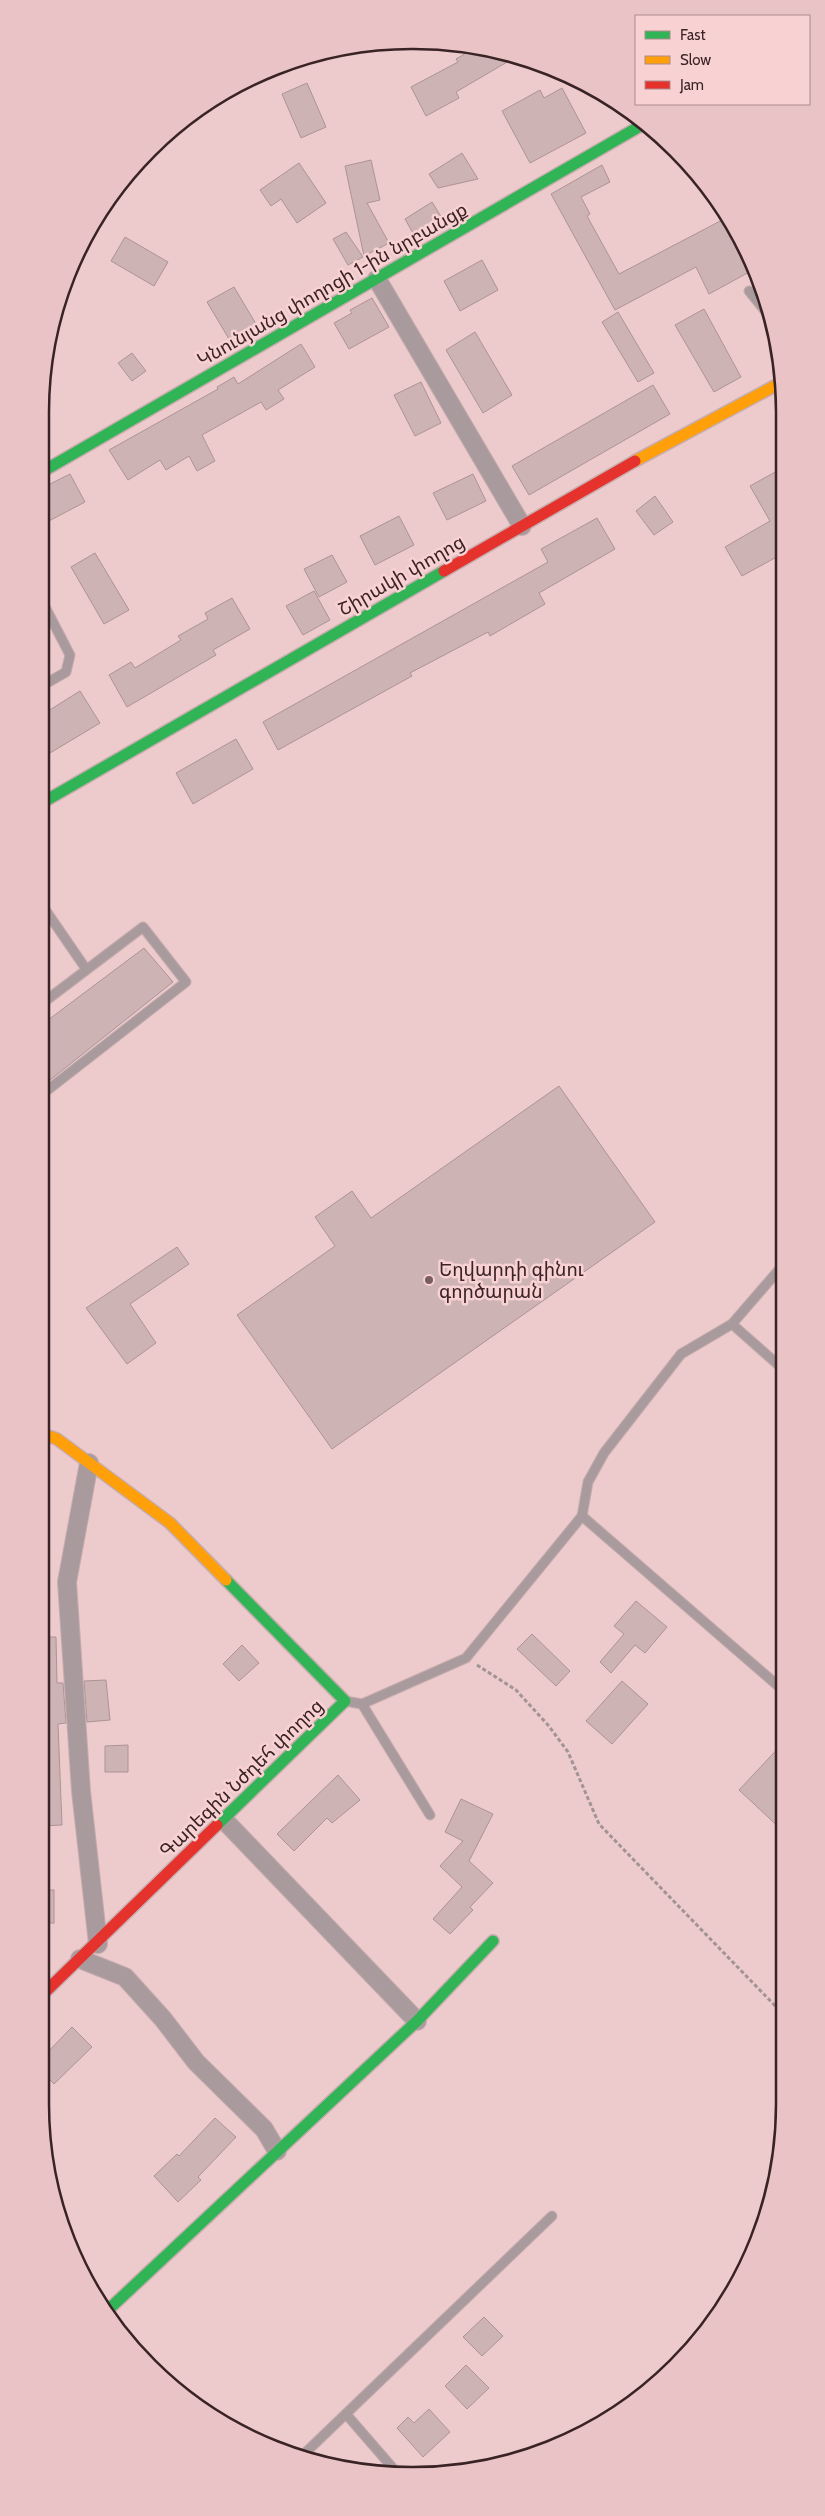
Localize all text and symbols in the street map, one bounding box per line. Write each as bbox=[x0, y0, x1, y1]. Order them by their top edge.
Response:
legend bbox=[635, 15, 810, 105]
text: Fast bbox=[680, 26, 705, 44]
text: Slow bbox=[680, 51, 711, 69]
text: Jam bbox=[679, 76, 704, 94]
street label: Կնունյանց փողոցի 1-ին նրբանցք bbox=[193, 197, 471, 371]
street label: Շիրակի փողոց bbox=[334, 530, 469, 621]
place label: Եղվարդի գինու գործարան bbox=[439, 1258, 584, 1303]
marker: Եղվարդի գինու գործարան bbox=[423, 1274, 435, 1286]
street label: Գարեգին Նժդեհ փողոց bbox=[155, 1694, 328, 1862]

